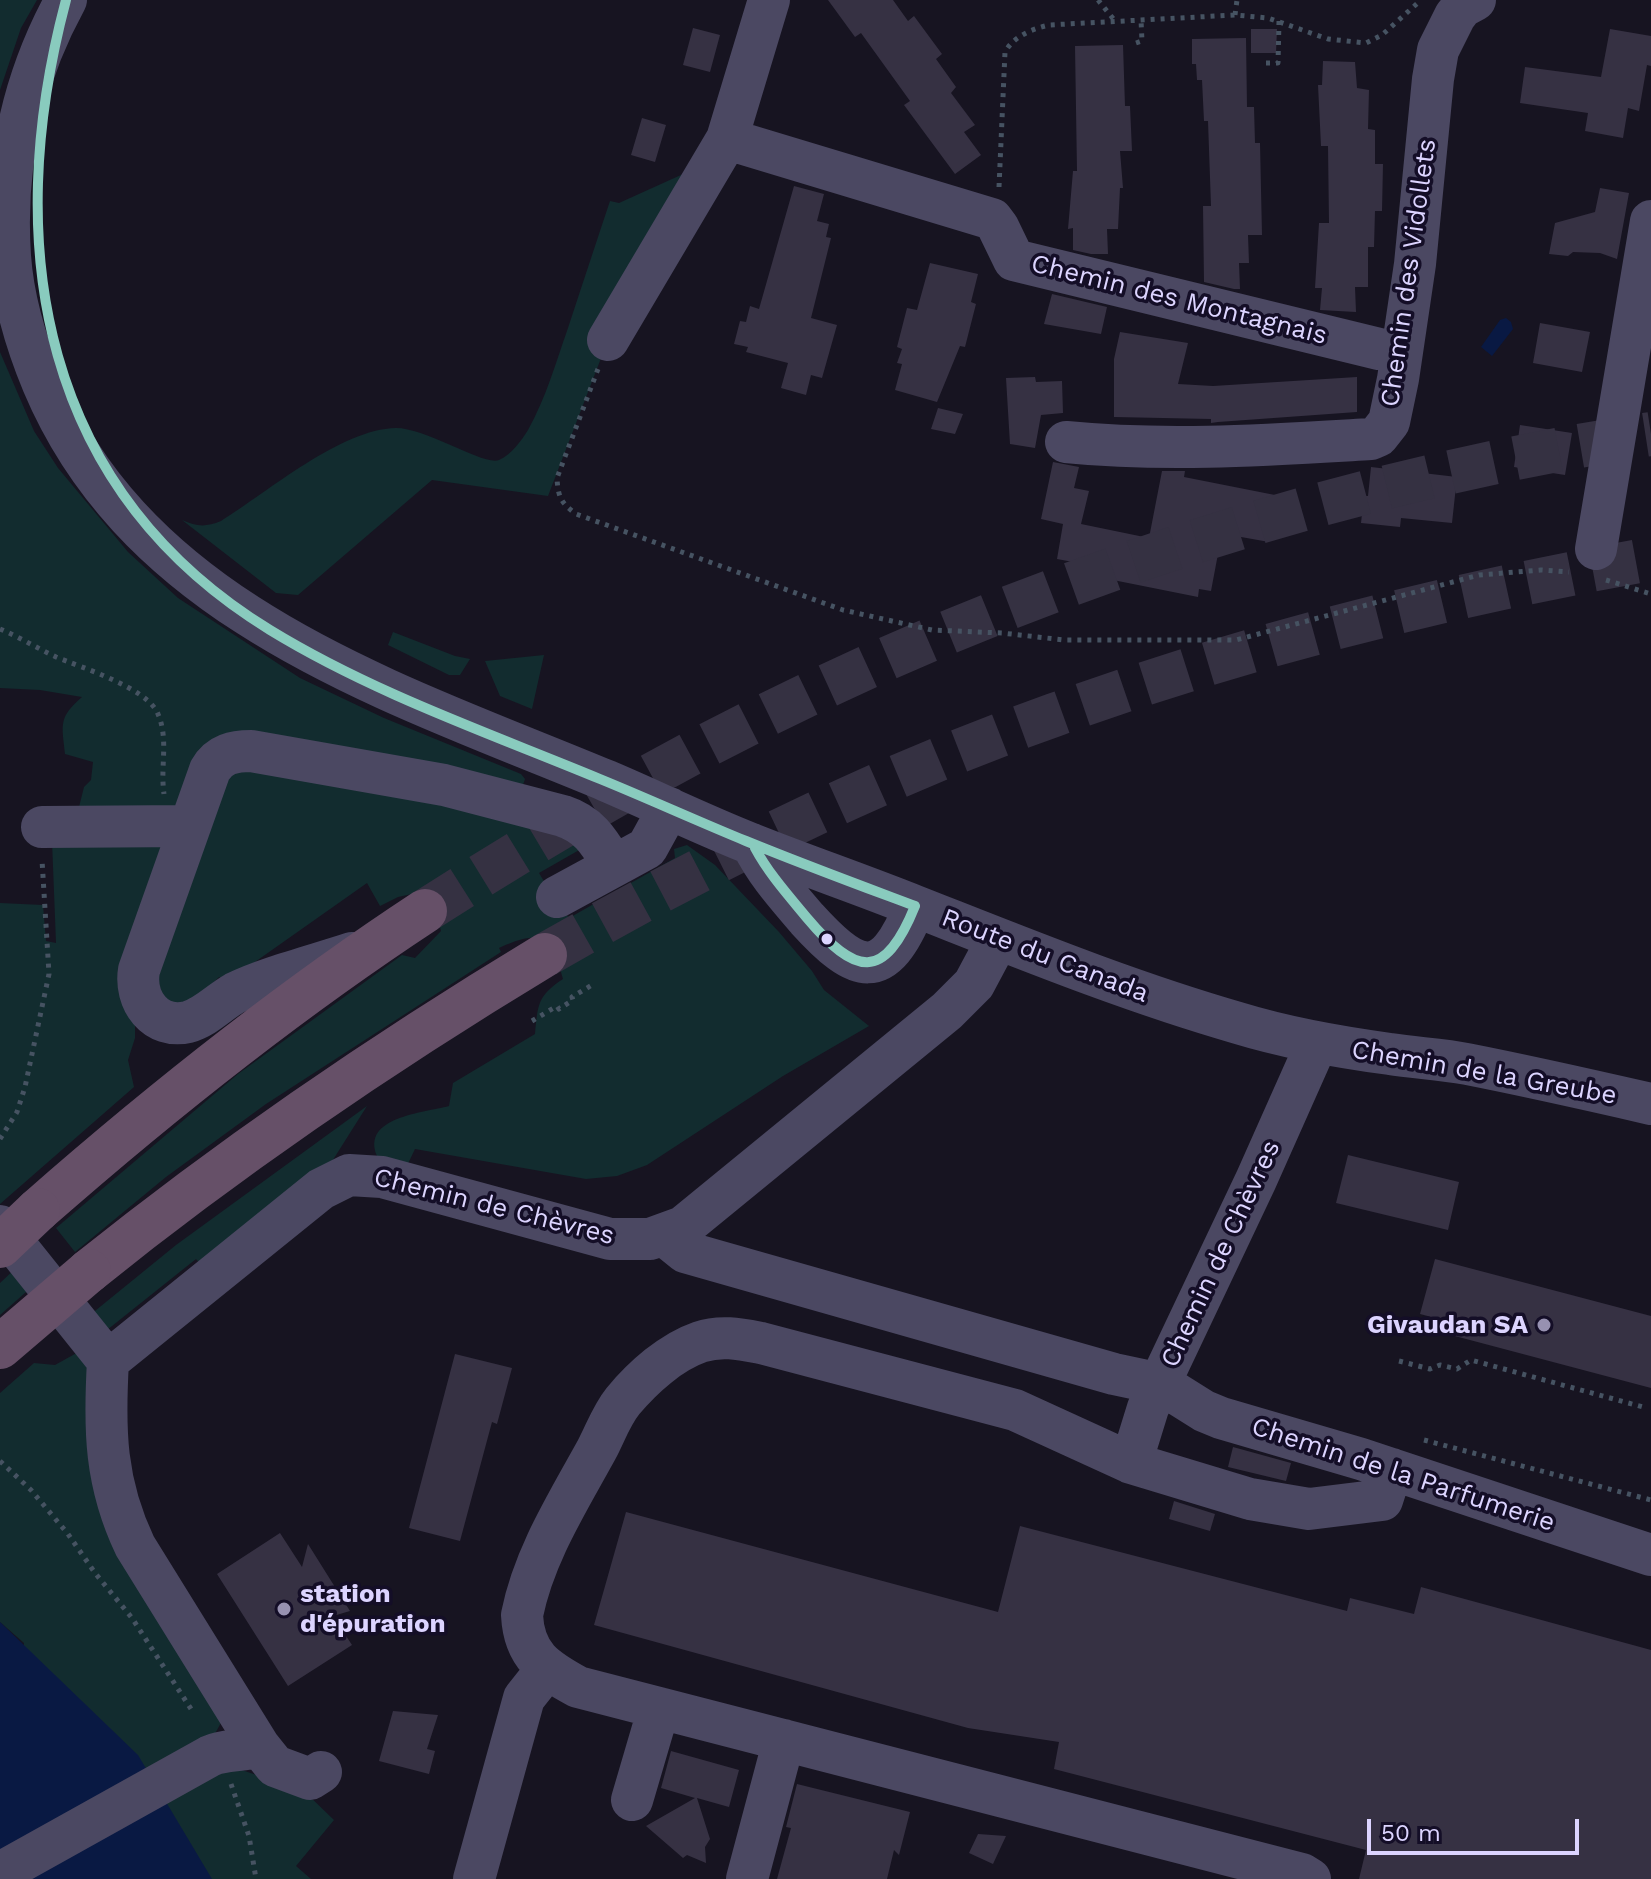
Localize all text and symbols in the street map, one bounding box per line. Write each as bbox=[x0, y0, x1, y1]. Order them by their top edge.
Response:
street label: Chemin des Vidollets bbox=[1375, 137, 1443, 409]
street label: Chemin des Montagnais bbox=[1028, 248, 1330, 352]
street label: Route du Canada bbox=[937, 902, 1153, 1010]
unlabelled marker bbox=[819, 931, 835, 947]
street label: Chemin de la Greube bbox=[1349, 1034, 1619, 1112]
street label: Chemin de Chèvres bbox=[1155, 1136, 1287, 1372]
street label: Chemin de Chèvres bbox=[371, 1162, 617, 1252]
place label: Givaudan SA bbox=[1367, 1309, 1528, 1341]
marker: Givaudan SA bbox=[1535, 1316, 1553, 1334]
street label: Chemin de la Parfumerie bbox=[1247, 1411, 1559, 1539]
place label: station d'épuration bbox=[300, 1578, 446, 1640]
marker: station d'épuration bbox=[275, 1600, 293, 1618]
scale bar bbox=[1371, 1803, 1583, 1853]
text: 50 m bbox=[1381, 1819, 1441, 1847]

